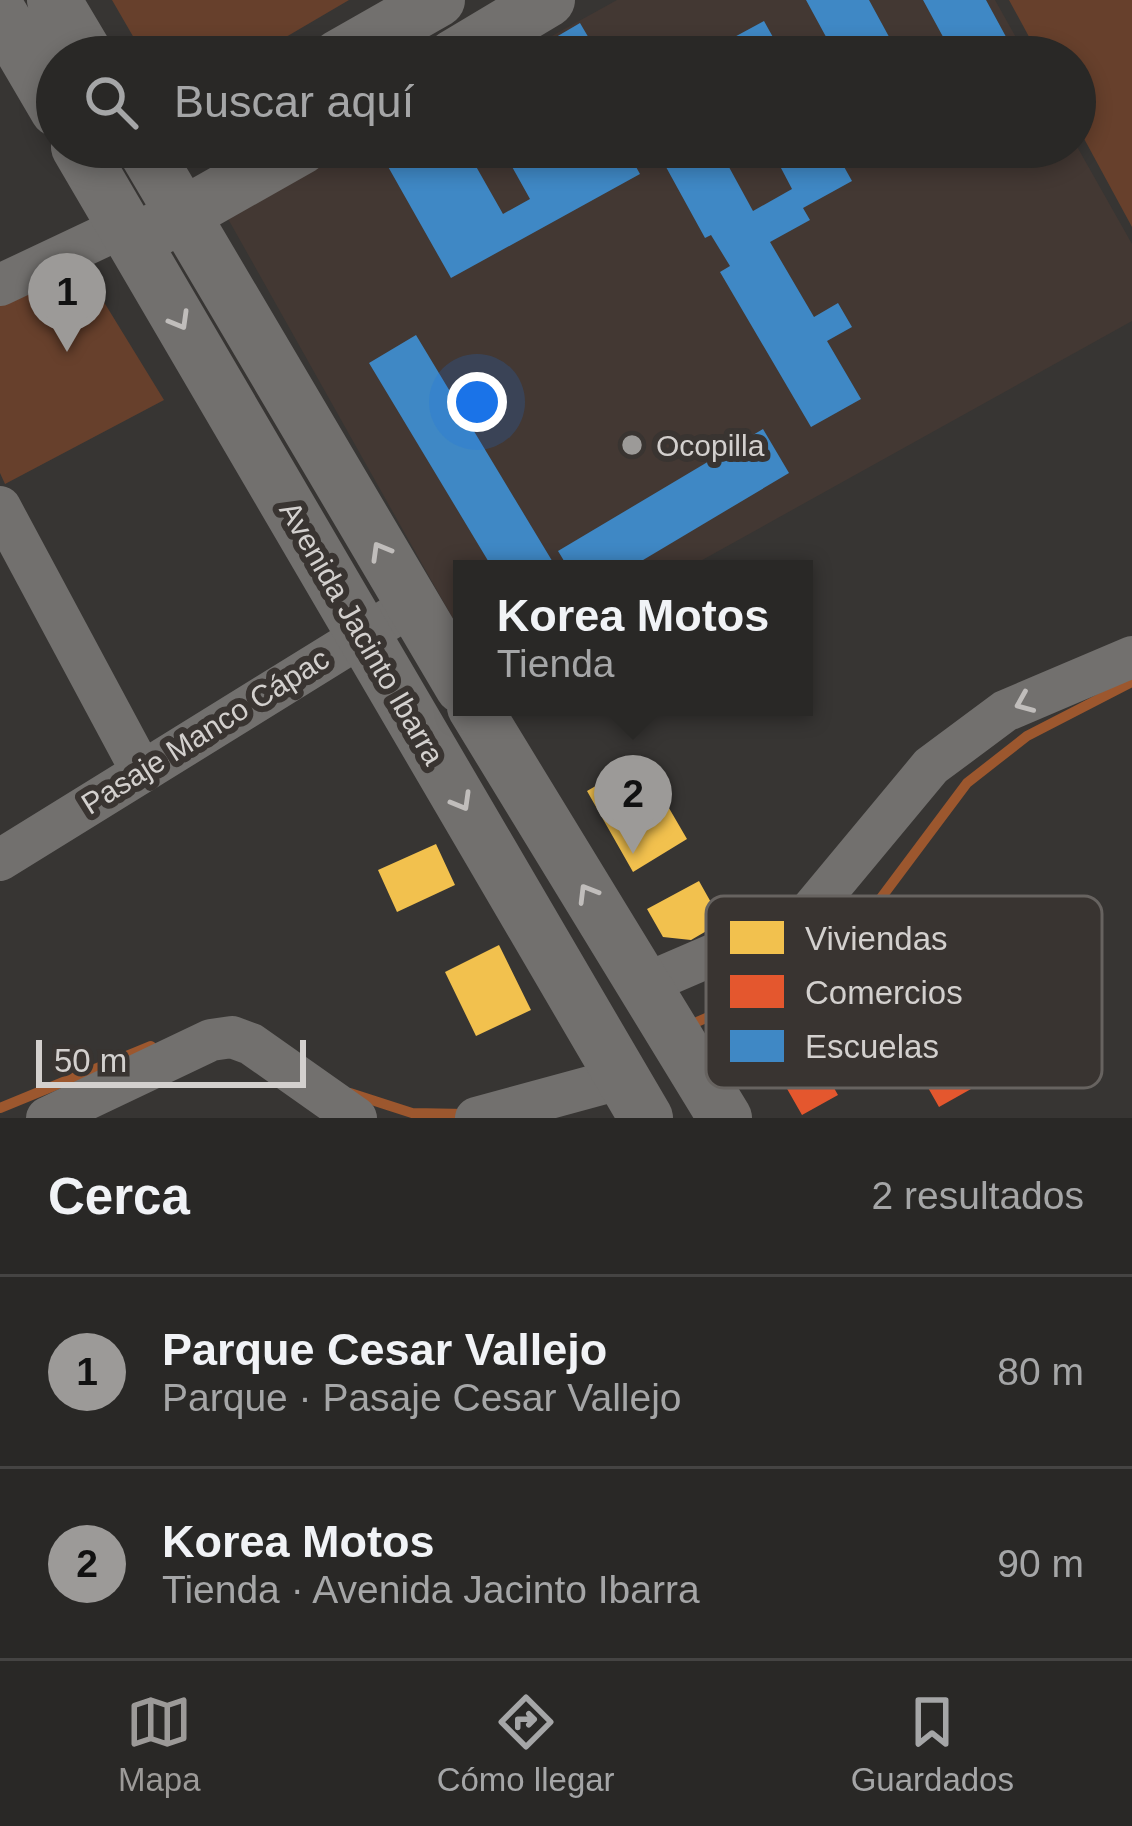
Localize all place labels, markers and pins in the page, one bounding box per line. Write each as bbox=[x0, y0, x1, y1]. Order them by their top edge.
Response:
pin: 1 bbox=[28, 253, 106, 352]
place label: Ocopilla bbox=[656, 429, 765, 462]
marker: Ocopilla bbox=[619, 432, 645, 458]
pin: 2 bbox=[594, 755, 672, 854]

